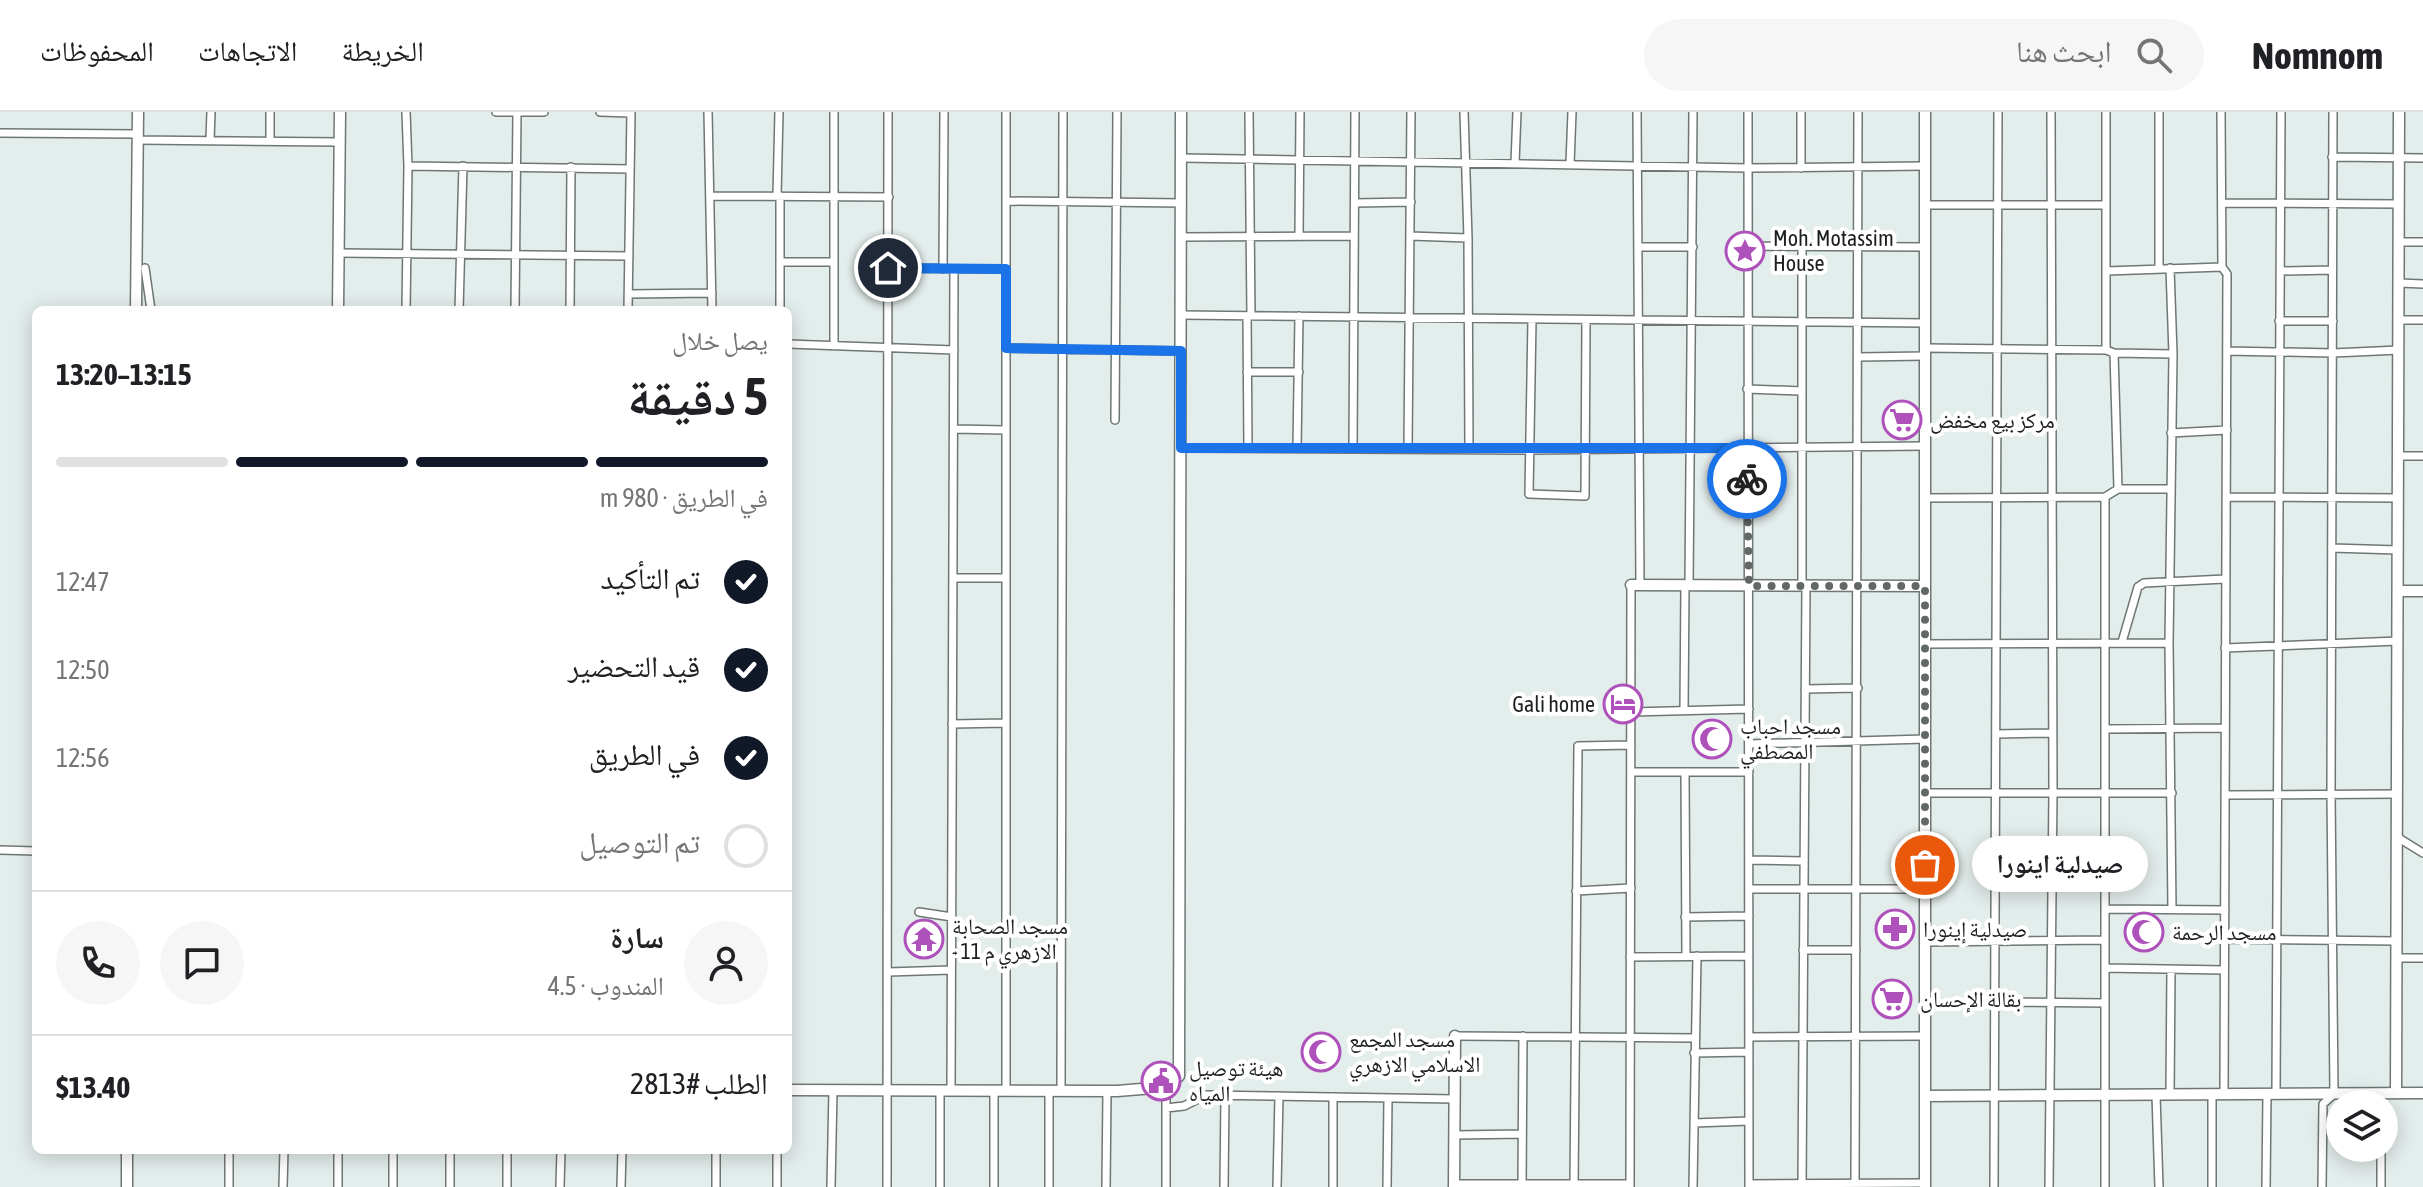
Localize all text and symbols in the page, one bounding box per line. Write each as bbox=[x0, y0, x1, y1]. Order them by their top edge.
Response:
search box bbox=[1644, 19, 2204, 91]
icon: search bbox=[2132, 33, 2176, 77]
text: ابحث هنا bbox=[2016, 34, 2112, 68]
text: Nomnom bbox=[2252, 34, 2383, 77]
text: المحفوظات bbox=[40, 35, 154, 67]
text: الاتجاهات bbox=[198, 35, 297, 67]
text: الخريطة bbox=[341, 35, 424, 67]
place label: Moh. Motassim House bbox=[1773, 225, 1894, 276]
place icon: Moh. Motassim House bbox=[1724, 230, 1766, 272]
pin bbox=[854, 234, 922, 302]
icon: home bbox=[866, 246, 910, 290]
text: يصل خلال bbox=[672, 326, 768, 356]
text: 13:15–13:20 bbox=[56, 357, 192, 391]
text: 5 دقيقة bbox=[627, 366, 768, 426]
supermarket icon: مركز بيع مخفض bbox=[1881, 399, 1923, 441]
place label: مركز بيع مخفض bbox=[1930, 407, 2055, 434]
courier bbox=[1707, 439, 1787, 519]
icon: bike bbox=[1725, 457, 1769, 501]
text: في الطريق · 980 m bbox=[600, 483, 768, 513]
icon: check bbox=[724, 560, 768, 604]
text: تم التأكيد bbox=[600, 561, 700, 595]
text: 12:47 bbox=[56, 567, 110, 597]
icon: check bbox=[724, 648, 768, 692]
text: قيد التحضير bbox=[568, 649, 700, 683]
text: 12:50 bbox=[56, 655, 110, 685]
hotel icon: Gali home bbox=[1602, 683, 1644, 725]
place label: Gali home bbox=[1512, 691, 1595, 717]
place label: مسجد احباب المصطفي bbox=[1740, 713, 1841, 769]
mosque icon: مسجد احباب المصطفي bbox=[1691, 718, 1733, 760]
icon: check bbox=[724, 736, 768, 780]
text: في الطريق bbox=[589, 737, 700, 771]
text: 12:56 bbox=[56, 743, 110, 773]
text: تم التوصيل bbox=[579, 825, 700, 859]
pin bbox=[1891, 831, 1959, 899]
callout: صيدلية اينورا bbox=[1973, 837, 2149, 893]
icon: bag bbox=[1903, 843, 1947, 887]
text: صيدلية اينورا bbox=[1996, 849, 2124, 879]
pharmacy icon: صيدلية إينورا bbox=[1874, 908, 1916, 950]
mosque icon: مسجد الرحمة bbox=[2123, 911, 2165, 953]
place label: مسجد الصحابة - الازهري م 11 bbox=[952, 913, 1068, 969]
place label: صيدلية إينورا bbox=[1923, 916, 2027, 944]
temple icon: مسجد الصحابة - الازهري م 11 bbox=[903, 918, 945, 960]
place label: مسجد الرحمة bbox=[2172, 919, 2277, 945]
text: سارة bbox=[610, 920, 664, 954]
button: phone bbox=[56, 921, 140, 1005]
button: chat bbox=[160, 921, 244, 1005]
button: person bbox=[684, 921, 768, 1005]
text: المندوب · 4.5 bbox=[548, 971, 664, 1001]
supermarket icon: بقالة الإحسان bbox=[1871, 978, 1913, 1020]
place label: بقالة الإحسان bbox=[1920, 986, 2021, 1013]
place label: مسجد المجمع الاسلامي الازهري bbox=[1349, 1026, 1480, 1082]
mosque icon: مسجد المجمع الاسلامي الازهري bbox=[1300, 1031, 1342, 1073]
place label: هيئة توصيل المياه bbox=[1189, 1055, 1284, 1106]
public building icon: هيئة توصيل المياه bbox=[1140, 1060, 1182, 1102]
text: الطلب #2813 bbox=[630, 1066, 768, 1100]
text: $13.40 bbox=[56, 1070, 130, 1104]
map controls bbox=[2326, 1090, 2398, 1162]
button: layers bbox=[2326, 1090, 2398, 1162]

